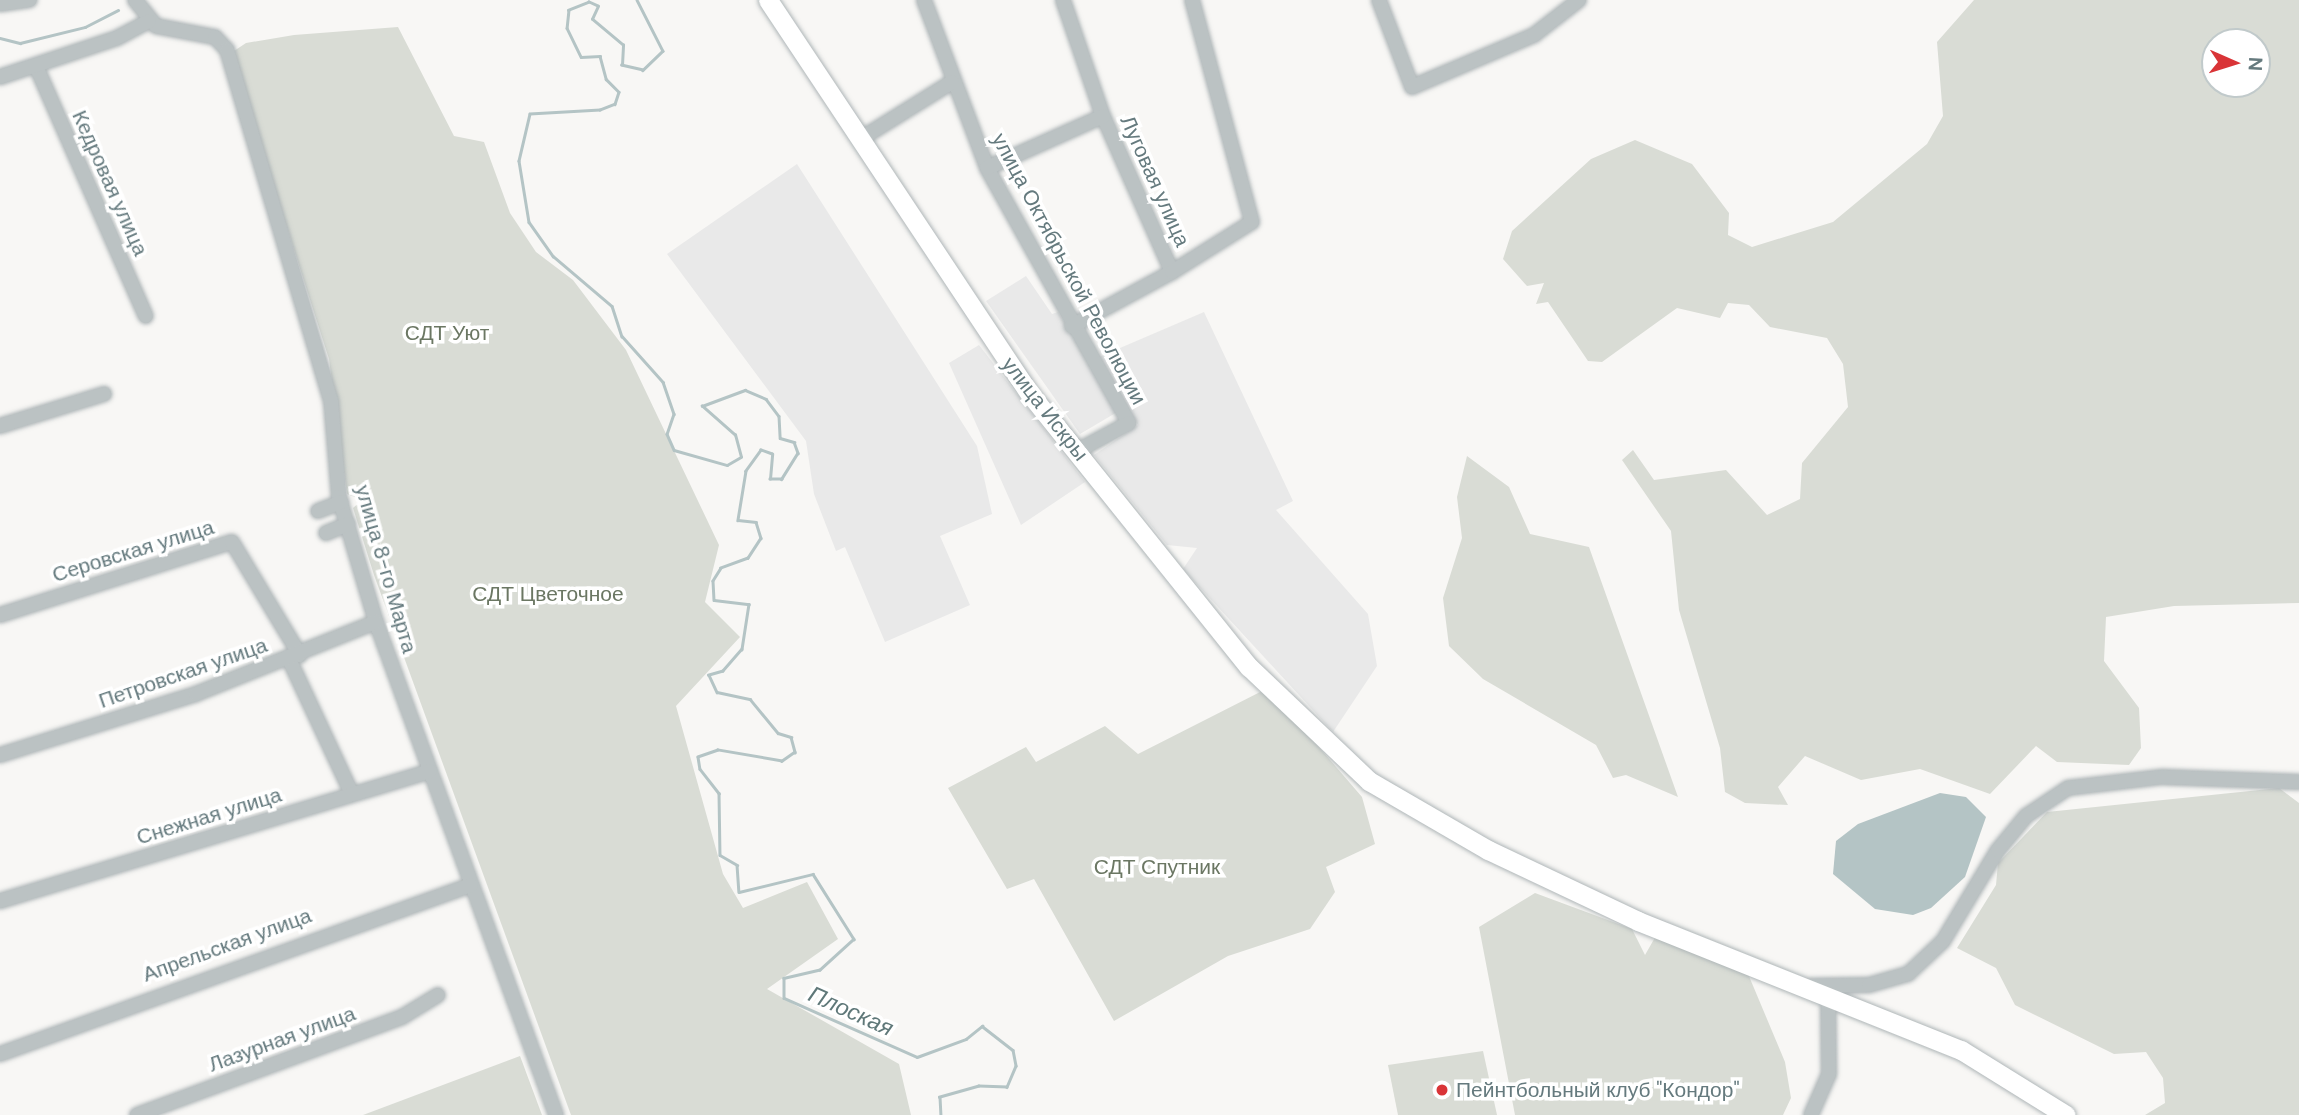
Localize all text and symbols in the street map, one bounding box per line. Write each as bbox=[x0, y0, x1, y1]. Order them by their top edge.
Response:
north arrow bbox=[2201, 28, 2271, 98]
text: N bbox=[2243, 56, 2268, 72]
street label: Кедровая улица bbox=[67, 106, 153, 260]
street label: Луговая улица bbox=[1115, 112, 1195, 250]
street label: улица Октябрьской Революции bbox=[987, 129, 1151, 409]
park label: СДТ Уют bbox=[405, 320, 489, 346]
street label: улица Искры bbox=[997, 352, 1093, 466]
street label: улица 8-го Марта bbox=[350, 482, 422, 656]
street label: Серовская улица bbox=[49, 514, 217, 588]
park label: СДТ Цветочное bbox=[472, 581, 624, 607]
street label: Петровская улица bbox=[95, 632, 271, 714]
street label: Снежная улица bbox=[133, 782, 285, 850]
park label: СДТ Спутник bbox=[1094, 854, 1220, 880]
street label: Апрельская улица bbox=[139, 903, 315, 987]
water label: Плоская bbox=[804, 980, 898, 1042]
street label: Лазурная улица bbox=[205, 1001, 359, 1077]
place label: Пейнтбольный клуб "Кондор" bbox=[1456, 1077, 1740, 1103]
marker: Пейнтбольный клуб "Кондор" bbox=[1434, 1082, 1450, 1098]

